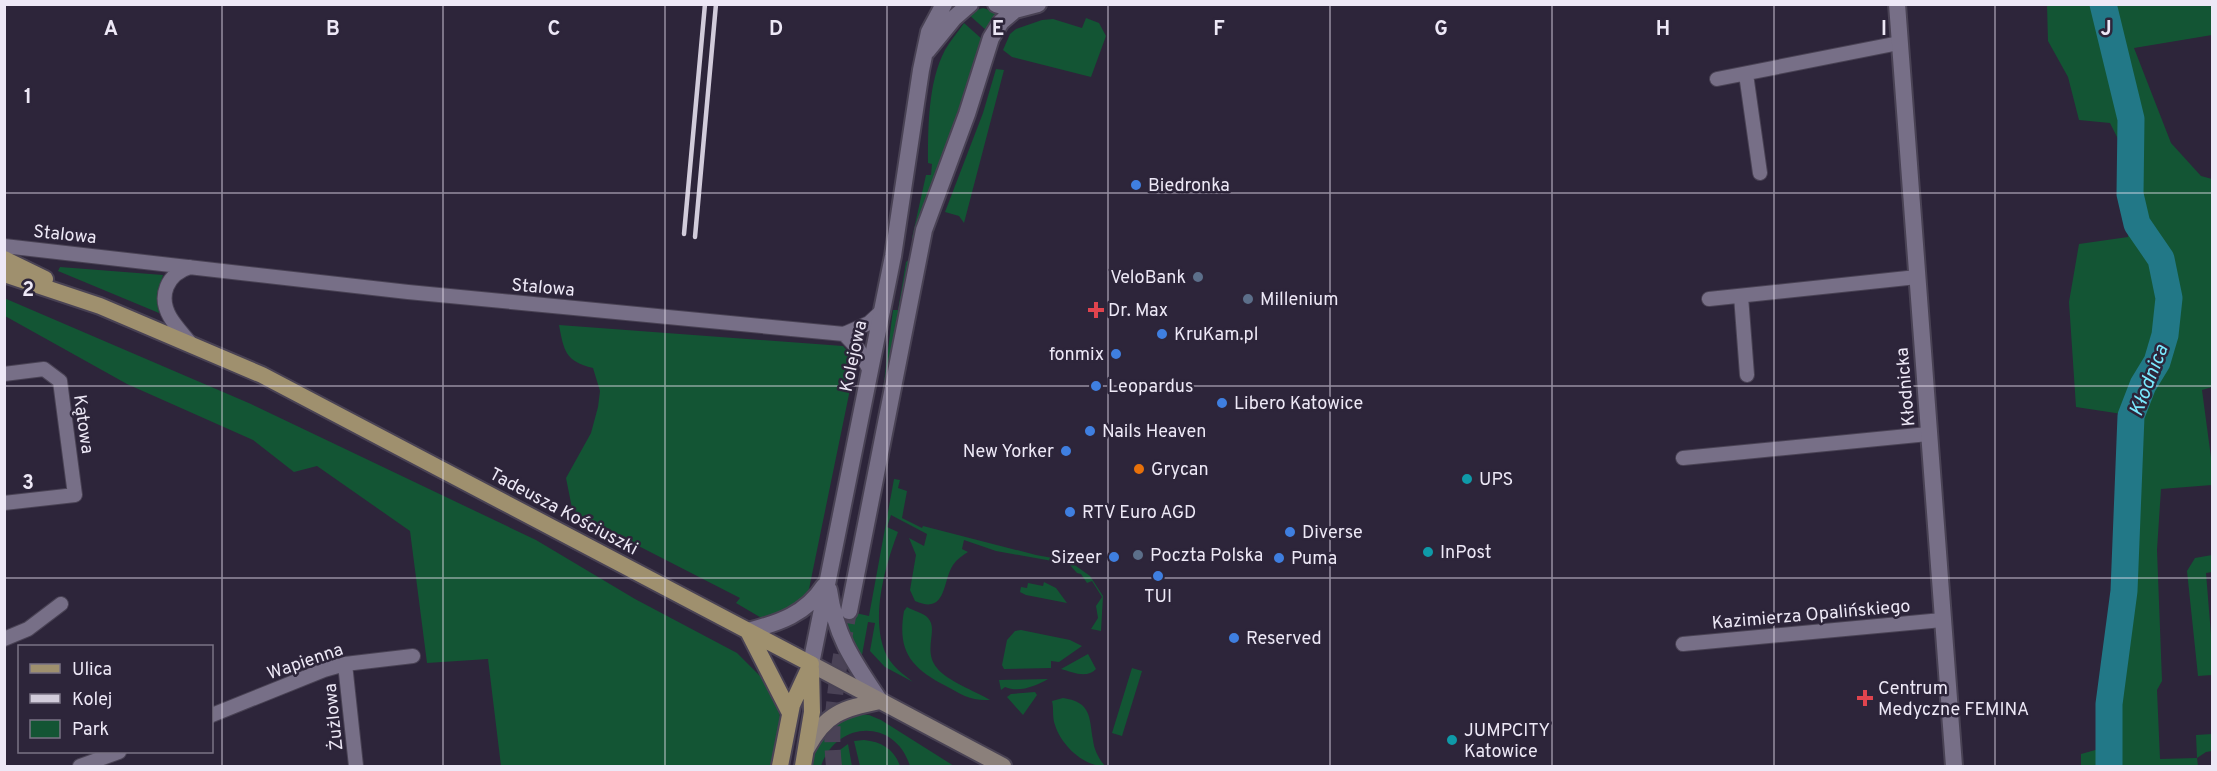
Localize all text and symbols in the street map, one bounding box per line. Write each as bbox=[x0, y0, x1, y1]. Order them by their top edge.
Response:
text: A bbox=[104, 17, 118, 43]
text: B bbox=[326, 17, 340, 43]
text: C bbox=[548, 17, 560, 43]
text: D bbox=[769, 17, 783, 43]
text: E bbox=[992, 17, 1004, 43]
text: F bbox=[1213, 17, 1225, 43]
text: G bbox=[1434, 17, 1448, 43]
text: H bbox=[1656, 17, 1670, 43]
text: I bbox=[1881, 17, 1887, 43]
text: J bbox=[2100, 17, 2112, 43]
text: 1 bbox=[24, 85, 32, 111]
place label: Biedronka bbox=[1148, 175, 1230, 198]
marker: Biedronka bbox=[1129, 178, 1143, 192]
street label: Stalowa bbox=[32, 221, 98, 250]
place label: VeloBank bbox=[1110, 267, 1186, 290]
marker: VeloBank bbox=[1191, 270, 1205, 284]
street label: Stalowa bbox=[510, 274, 575, 303]
text: 2 bbox=[22, 278, 34, 304]
place label: Millenium bbox=[1260, 289, 1339, 312]
marker: Millenium bbox=[1241, 292, 1255, 306]
place label: Dr. Max bbox=[1108, 300, 1168, 323]
marker: Dr. Max bbox=[1089, 303, 1103, 317]
street label: Kolejowa bbox=[836, 318, 873, 394]
place label: KruKam.pl bbox=[1174, 324, 1258, 347]
marker: KruKam.pl bbox=[1155, 327, 1169, 341]
water label: Kłodnica bbox=[2124, 340, 2176, 420]
place label: fonmix bbox=[1049, 344, 1104, 367]
street label: Kłodnicka bbox=[1892, 346, 1921, 427]
marker: fonmix bbox=[1109, 347, 1123, 361]
place label: Leopardus bbox=[1108, 376, 1193, 399]
marker: Leopardus bbox=[1089, 379, 1103, 393]
street label: Kątowa bbox=[67, 393, 98, 455]
place label: Libero Katowice bbox=[1234, 393, 1363, 416]
marker: Libero Katowice bbox=[1215, 396, 1229, 410]
place label: Nails Heaven bbox=[1102, 421, 1206, 444]
marker: Nails Heaven bbox=[1083, 424, 1097, 438]
place label: New Yorker bbox=[963, 441, 1054, 464]
marker: New Yorker bbox=[1059, 444, 1073, 458]
place label: Grycan bbox=[1151, 459, 1209, 482]
marker: Grycan bbox=[1132, 462, 1146, 476]
street label: Tadeusza Kościuszki bbox=[485, 463, 642, 561]
place label: UPS bbox=[1479, 469, 1513, 492]
text: 3 bbox=[22, 471, 34, 497]
marker: UPS bbox=[1460, 472, 1474, 486]
place label: RTV Euro AGD bbox=[1082, 502, 1196, 525]
marker: RTV Euro AGD bbox=[1063, 505, 1077, 519]
place label: Diverse bbox=[1302, 522, 1363, 545]
marker: Diverse bbox=[1283, 525, 1297, 539]
place label: InPost bbox=[1440, 542, 1492, 565]
place label: Poczta Polska bbox=[1150, 545, 1263, 568]
marker: InPost bbox=[1421, 545, 1435, 559]
place label: Sizeer bbox=[1051, 547, 1102, 570]
marker: Poczta Polska bbox=[1131, 548, 1145, 562]
place label: Puma bbox=[1291, 548, 1337, 571]
marker: Sizeer bbox=[1107, 550, 1121, 564]
marker: Puma bbox=[1272, 551, 1286, 565]
marker: TUI bbox=[1151, 569, 1165, 583]
place label: TUI bbox=[1144, 586, 1172, 609]
street label: Kazimierza Opalińskiego bbox=[1711, 595, 1911, 636]
place label: Reserved bbox=[1246, 628, 1322, 651]
marker: Reserved bbox=[1227, 631, 1241, 645]
street label: Wapienna bbox=[264, 639, 347, 686]
legend bbox=[18, 645, 213, 753]
text: Ulica bbox=[72, 659, 112, 682]
place label: Centrum Medyczne FEMINA bbox=[1878, 678, 2029, 722]
street label: Żużlowa bbox=[318, 682, 349, 752]
text: Kolej bbox=[72, 689, 112, 712]
marker: Centrum Medyczne FEMINA bbox=[1856, 689, 1874, 707]
text: Park bbox=[72, 719, 109, 742]
place label: JUMPCITY Katowice bbox=[1464, 720, 1550, 764]
marker: JUMPCITY Katowice bbox=[1445, 733, 1459, 747]

